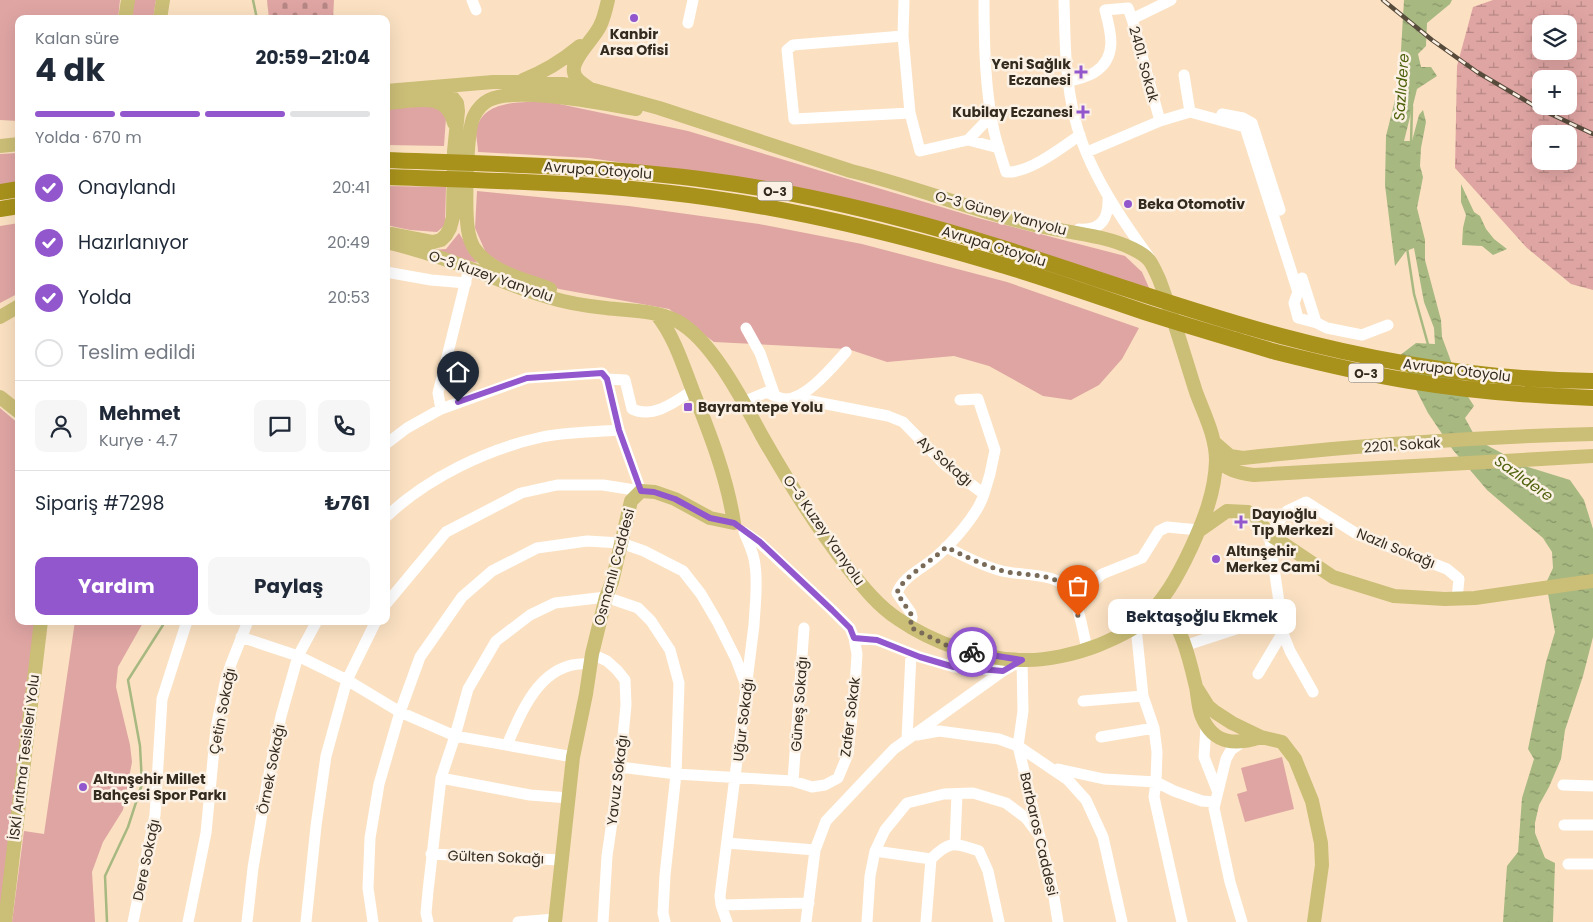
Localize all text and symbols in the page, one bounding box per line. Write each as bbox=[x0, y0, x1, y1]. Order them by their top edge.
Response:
marker: Kanbir Arsa Ofisi bbox=[628, 12, 640, 24]
map controls bbox=[1532, 15, 1577, 170]
button: layers bbox=[1532, 15, 1577, 60]
place label: Kanbir Arsa Ofisi bbox=[600, 24, 668, 60]
street label: 2401. Sokak bbox=[1124, 24, 1164, 105]
text: Kalan süre bbox=[35, 27, 119, 50]
text: 20:59–21:04 bbox=[255, 44, 370, 71]
text: 4 dk bbox=[35, 47, 105, 92]
water label: Sazlıdere bbox=[1388, 53, 1414, 121]
place label: Yeni Sağlık Eczanesi bbox=[992, 54, 1071, 90]
marker: Yeni Sağlık Eczanesi bbox=[1075, 66, 1087, 78]
button: + bbox=[1532, 70, 1577, 115]
place label: Kubilay Eczanesi bbox=[952, 102, 1073, 122]
marker: Kubilay Eczanesi bbox=[1077, 106, 1089, 118]
button: − bbox=[1532, 125, 1577, 170]
text: Yolda · 670 m bbox=[35, 126, 142, 149]
street label: Avrupa Otoyolu bbox=[543, 156, 653, 184]
icon: check bbox=[35, 174, 63, 202]
text: Onaylandı bbox=[78, 174, 176, 201]
text: 20:41 bbox=[332, 176, 370, 199]
road number: O-3 bbox=[758, 182, 792, 200]
street label: O-3 Güney Yanyolu bbox=[933, 186, 1069, 240]
place label: Beka Otomotiv bbox=[1138, 194, 1245, 214]
marker: Beka Otomotiv bbox=[1122, 198, 1134, 210]
street label: Avrupa Otoyolu bbox=[939, 221, 1049, 271]
icon: check bbox=[35, 229, 63, 257]
text: Hazırlanıyor bbox=[78, 229, 189, 256]
text: 20:49 bbox=[327, 231, 370, 254]
street label: O-3 Kuzey Yanyolu bbox=[426, 245, 556, 307]
icon: check bbox=[35, 284, 63, 312]
text: Yolda bbox=[78, 284, 132, 311]
text: 20:53 bbox=[328, 286, 370, 309]
text: Teslim edildi bbox=[78, 339, 195, 366]
pin bbox=[437, 351, 479, 402]
street label: Avrupa Otoyolu bbox=[1402, 353, 1512, 387]
icon: home bbox=[444, 358, 472, 386]
road number: O-3 bbox=[1348, 363, 1384, 382]
place label: Bayramtepe Yolu bbox=[698, 397, 823, 417]
button: person bbox=[35, 400, 87, 452]
text: Mehmet bbox=[99, 400, 181, 427]
button: chat bbox=[254, 400, 306, 452]
button: phone bbox=[318, 400, 370, 452]
marker: Bayramtepe Yolu bbox=[682, 401, 694, 413]
text: Kurye · 4.7 bbox=[99, 429, 178, 452]
street label: Ay Sokağı bbox=[913, 431, 977, 491]
street label: 2201. Sokak bbox=[1363, 432, 1442, 458]
water label: Sazlıdere bbox=[1490, 450, 1558, 506]
street label: O-3 Kuzey Yanyolu bbox=[778, 471, 870, 589]
text: Sipariş #7298 bbox=[35, 490, 165, 517]
text: ₺761 bbox=[325, 490, 370, 517]
place label: Dayıoğlu Tıp Merkezi bbox=[1252, 504, 1333, 540]
street label: Osmanlı Caddesi bbox=[589, 506, 639, 628]
marker: Dayıoğlu Tıp Merkezi bbox=[1234, 515, 1248, 529]
street label: Nazlı Sokağı bbox=[1354, 523, 1438, 573]
place label: Altınşehir Merkez Cami bbox=[1226, 541, 1320, 577]
marker: Altınşehir Merkez Cami bbox=[1210, 553, 1222, 565]
button: Yardım bbox=[35, 557, 198, 615]
button: Paylaş bbox=[208, 557, 370, 615]
pin bbox=[1057, 565, 1099, 616]
icon: bag bbox=[1064, 572, 1092, 600]
callout: Bektaşoğlu Ekmek bbox=[1108, 598, 1296, 634]
text: Bektaşoğlu Ekmek bbox=[1126, 605, 1278, 628]
courier bbox=[947, 627, 997, 677]
icon: bike bbox=[958, 638, 986, 666]
street label: Güneş Sokağı bbox=[786, 656, 812, 752]
street label: Çetin Sokağı bbox=[204, 666, 240, 756]
street label: İSKİ Arıtma Tesisleri Yolu bbox=[4, 673, 44, 841]
street label: Zafer Sokak bbox=[835, 675, 865, 758]
street label: Uğur Sokağı bbox=[728, 677, 758, 763]
street label: Örnek Sokağı bbox=[252, 722, 290, 816]
street label: Yavuz Sokağı bbox=[602, 733, 632, 827]
place label: Altınşehir Millet Bahçesi Spor Parkı bbox=[93, 769, 227, 805]
street label: Barbaros Caddesi bbox=[1015, 770, 1063, 898]
marker: Altınşehir Millet Bahçesi Spor Parkı bbox=[77, 781, 89, 793]
street label: Dere Sokağı bbox=[128, 817, 164, 903]
street label: Gülten Sokağı bbox=[447, 845, 545, 869]

